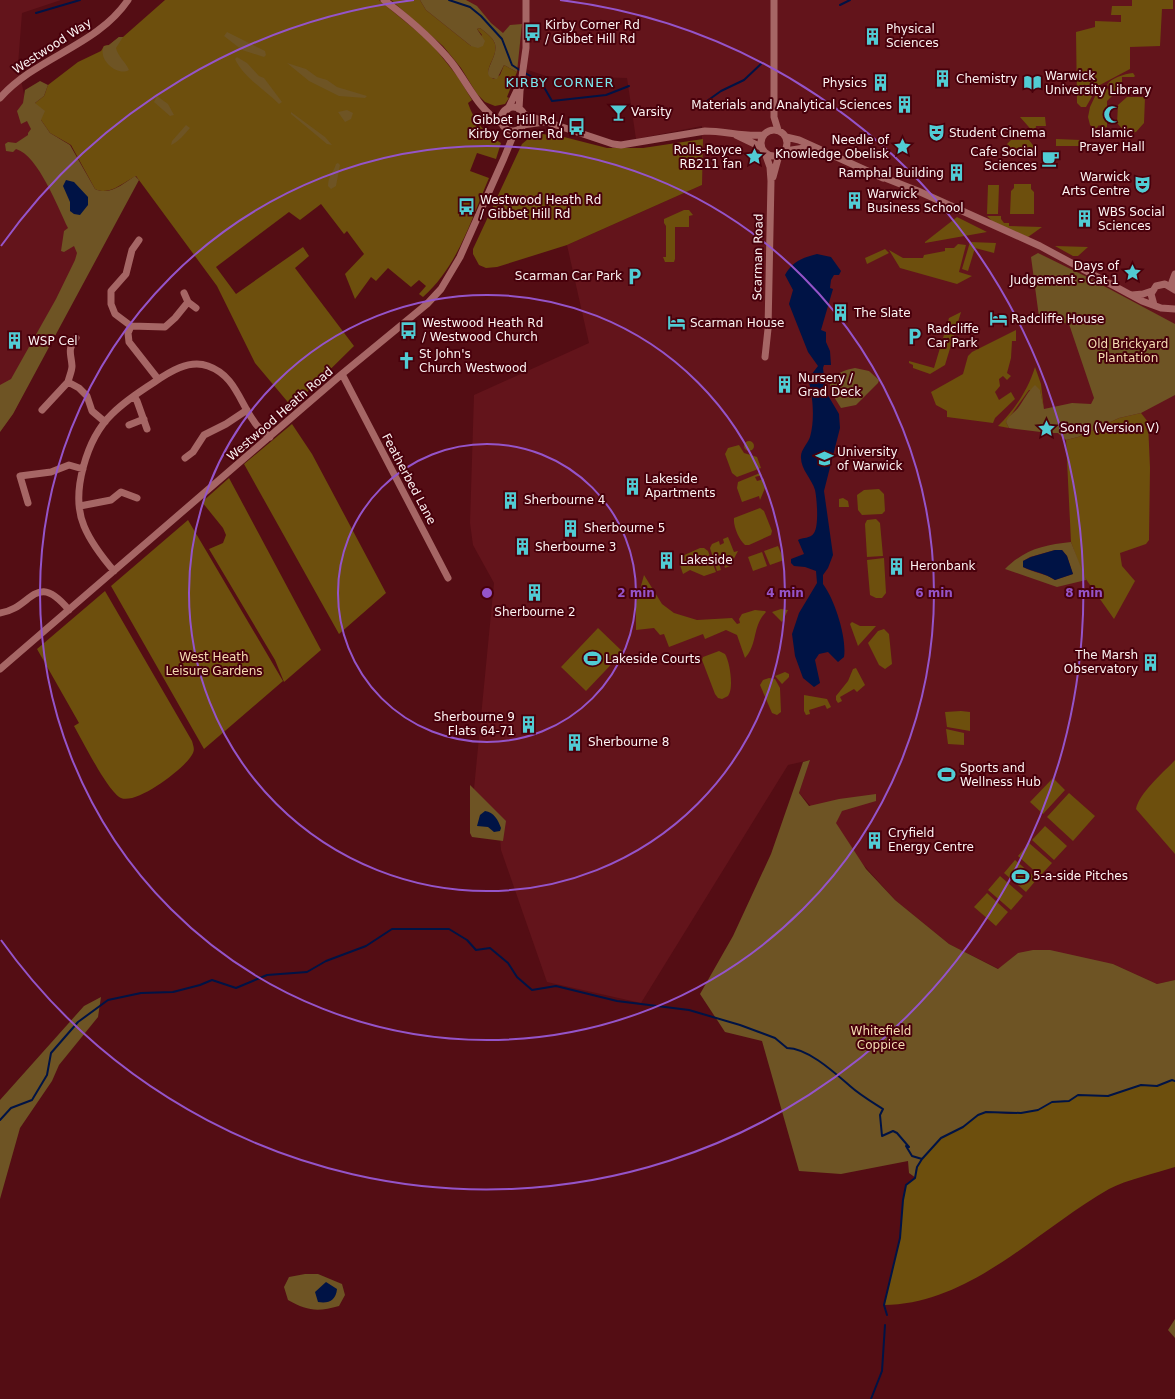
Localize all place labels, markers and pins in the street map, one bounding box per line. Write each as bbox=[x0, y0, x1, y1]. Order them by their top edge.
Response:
place label: Kirby Corner Rd / Gibbet Hill Rd bbox=[545, 18, 640, 46]
bus stop icon: Kirby Corner Rd / Gibbet Hill Rd bbox=[522, 22, 542, 42]
place label: Physical Sciences bbox=[886, 22, 939, 50]
building icon: Physical Sciences bbox=[863, 26, 883, 46]
building icon: Chemistry bbox=[933, 69, 953, 89]
place label: Warwick University Library bbox=[1045, 69, 1151, 97]
place label: Chemistry bbox=[956, 72, 1017, 86]
building icon: Physics bbox=[870, 73, 890, 93]
library icon: Warwick University Library bbox=[1022, 73, 1042, 93]
place label: Physics bbox=[823, 76, 867, 90]
building icon: Materials and Analytical Sciences bbox=[895, 95, 915, 115]
place label: Materials and Analytical Sciences bbox=[691, 98, 892, 112]
bar icon: Varsity bbox=[608, 102, 628, 122]
mosque icon: Islamic Prayer Hall bbox=[1102, 104, 1122, 124]
place label: Varsity bbox=[631, 105, 672, 119]
place label: Gibbet Hill Rd / Kirby Corner Rd bbox=[468, 113, 564, 141]
bus stop icon: Gibbet Hill Rd / Kirby Corner Rd bbox=[566, 117, 586, 137]
theatre icon: Student Cinema bbox=[926, 123, 946, 143]
place label: Student Cinema bbox=[949, 126, 1046, 140]
place label: Islamic Prayer Hall bbox=[1079, 126, 1145, 154]
place label: Needle of Knowledge Obelisk bbox=[775, 133, 890, 161]
place icon: Needle of Knowledge Obelisk bbox=[892, 137, 912, 157]
place label: Rolls-Royce RB211 fan bbox=[673, 143, 742, 171]
place label: Cafe Social Sciences bbox=[970, 145, 1037, 173]
place icon: Rolls-Royce RB211 fan bbox=[745, 147, 765, 167]
cafe icon: Cafe Social Sciences bbox=[1040, 149, 1060, 169]
building icon: Ramphal Building bbox=[947, 163, 967, 183]
place label: Ramphal Building bbox=[838, 166, 944, 180]
place label: Warwick Arts Centre bbox=[1062, 170, 1130, 198]
theatre icon: Warwick Arts Centre bbox=[1133, 174, 1153, 194]
place label: Warwick Business School bbox=[867, 187, 964, 215]
building icon: Warwick Business School bbox=[844, 191, 864, 211]
place label: Westwood Heath Rd / Gibbet Hill Rd bbox=[480, 193, 601, 221]
bus stop icon: Westwood Heath Rd / Gibbet Hill Rd bbox=[457, 197, 477, 217]
place label: WBS Social Sciences bbox=[1098, 205, 1165, 233]
building icon: WBS Social Sciences bbox=[1075, 209, 1095, 229]
place label: Days of Judgement - Cat 1 bbox=[1009, 259, 1120, 287]
place icon: Days of Judgement - Cat 1 bbox=[1122, 263, 1142, 283]
parking icon: Scarman Car Park bbox=[625, 266, 645, 286]
place label: Scarman Car Park bbox=[515, 269, 622, 283]
building icon: The Slate bbox=[831, 303, 851, 323]
place label: The Slate bbox=[853, 306, 911, 320]
hotel icon: Radcliffe House bbox=[988, 309, 1008, 329]
place label: Radcliffe House bbox=[1011, 312, 1104, 326]
hotel icon: Scarman House bbox=[667, 313, 687, 333]
place label: Westwood Heath Rd / Westwood Church bbox=[422, 316, 543, 344]
place label: Scarman House bbox=[690, 316, 784, 330]
bus stop icon: Westwood Heath Rd / Westwood Church bbox=[399, 320, 419, 340]
place label: Radcliffe Car Park bbox=[927, 322, 979, 350]
parking icon: Radcliffe Car Park bbox=[904, 326, 924, 346]
building icon: WSP Cel bbox=[5, 331, 25, 351]
place label: WSP Cel bbox=[28, 334, 78, 348]
place label: St John's Church Westwood bbox=[419, 347, 527, 375]
church icon: St John's Church Westwood bbox=[396, 351, 416, 371]
place label: Nursery / Grad Deck bbox=[798, 371, 861, 399]
building icon: Nursery / Grad Deck bbox=[775, 375, 795, 395]
place icon: Song (Version V) bbox=[1037, 418, 1057, 438]
place label: Song (Version V) bbox=[1060, 421, 1160, 435]
place label: University of Warwick bbox=[837, 445, 903, 473]
school or university icon: University of Warwick bbox=[814, 449, 834, 469]
place label: Lakeside Apartments bbox=[645, 472, 715, 500]
building icon: Lakeside Apartments bbox=[622, 476, 642, 496]
building icon: Sherbourne 4 bbox=[501, 490, 521, 510]
place label: Sherbourne 4 bbox=[524, 493, 605, 507]
building icon: Sherbourne 5 bbox=[561, 518, 581, 538]
place label: Sherbourne 5 bbox=[584, 521, 665, 535]
building icon: Sherbourne 3 bbox=[512, 537, 532, 557]
place label: Sherbourne 3 bbox=[535, 540, 616, 554]
building icon: Lakeside bbox=[657, 550, 677, 570]
place label: Lakeside bbox=[680, 553, 733, 567]
building icon: Heronbank bbox=[887, 556, 907, 576]
place label: Heronbank bbox=[910, 559, 976, 573]
building icon: Sherbourne 2 bbox=[525, 583, 545, 603]
centre of rings bbox=[480, 586, 494, 600]
place label: Sherbourne 2 bbox=[494, 605, 576, 619]
place label: The Marsh Observatory bbox=[1064, 648, 1138, 676]
sports icon: Lakeside Courts bbox=[582, 649, 602, 669]
place label: Lakeside Courts bbox=[605, 652, 701, 666]
building icon: The Marsh Observatory bbox=[1141, 652, 1161, 672]
place label: Sherbourne 9 Flats 64-71 bbox=[434, 710, 515, 738]
building icon: Sherbourne 9 Flats 64-71 bbox=[518, 714, 538, 734]
building icon: Sherbourne 8 bbox=[565, 732, 585, 752]
place label: Sherbourne 8 bbox=[588, 735, 669, 749]
place label: Sports and Wellness Hub bbox=[960, 761, 1041, 789]
sports icon: Sports and Wellness Hub bbox=[937, 765, 957, 785]
place label: Cryfield Energy Centre bbox=[888, 826, 974, 854]
building icon: Cryfield Energy Centre bbox=[865, 830, 885, 850]
sports icon: 5-a-side Pitches bbox=[1010, 866, 1030, 886]
place label: 5-a-side Pitches bbox=[1033, 869, 1128, 883]

